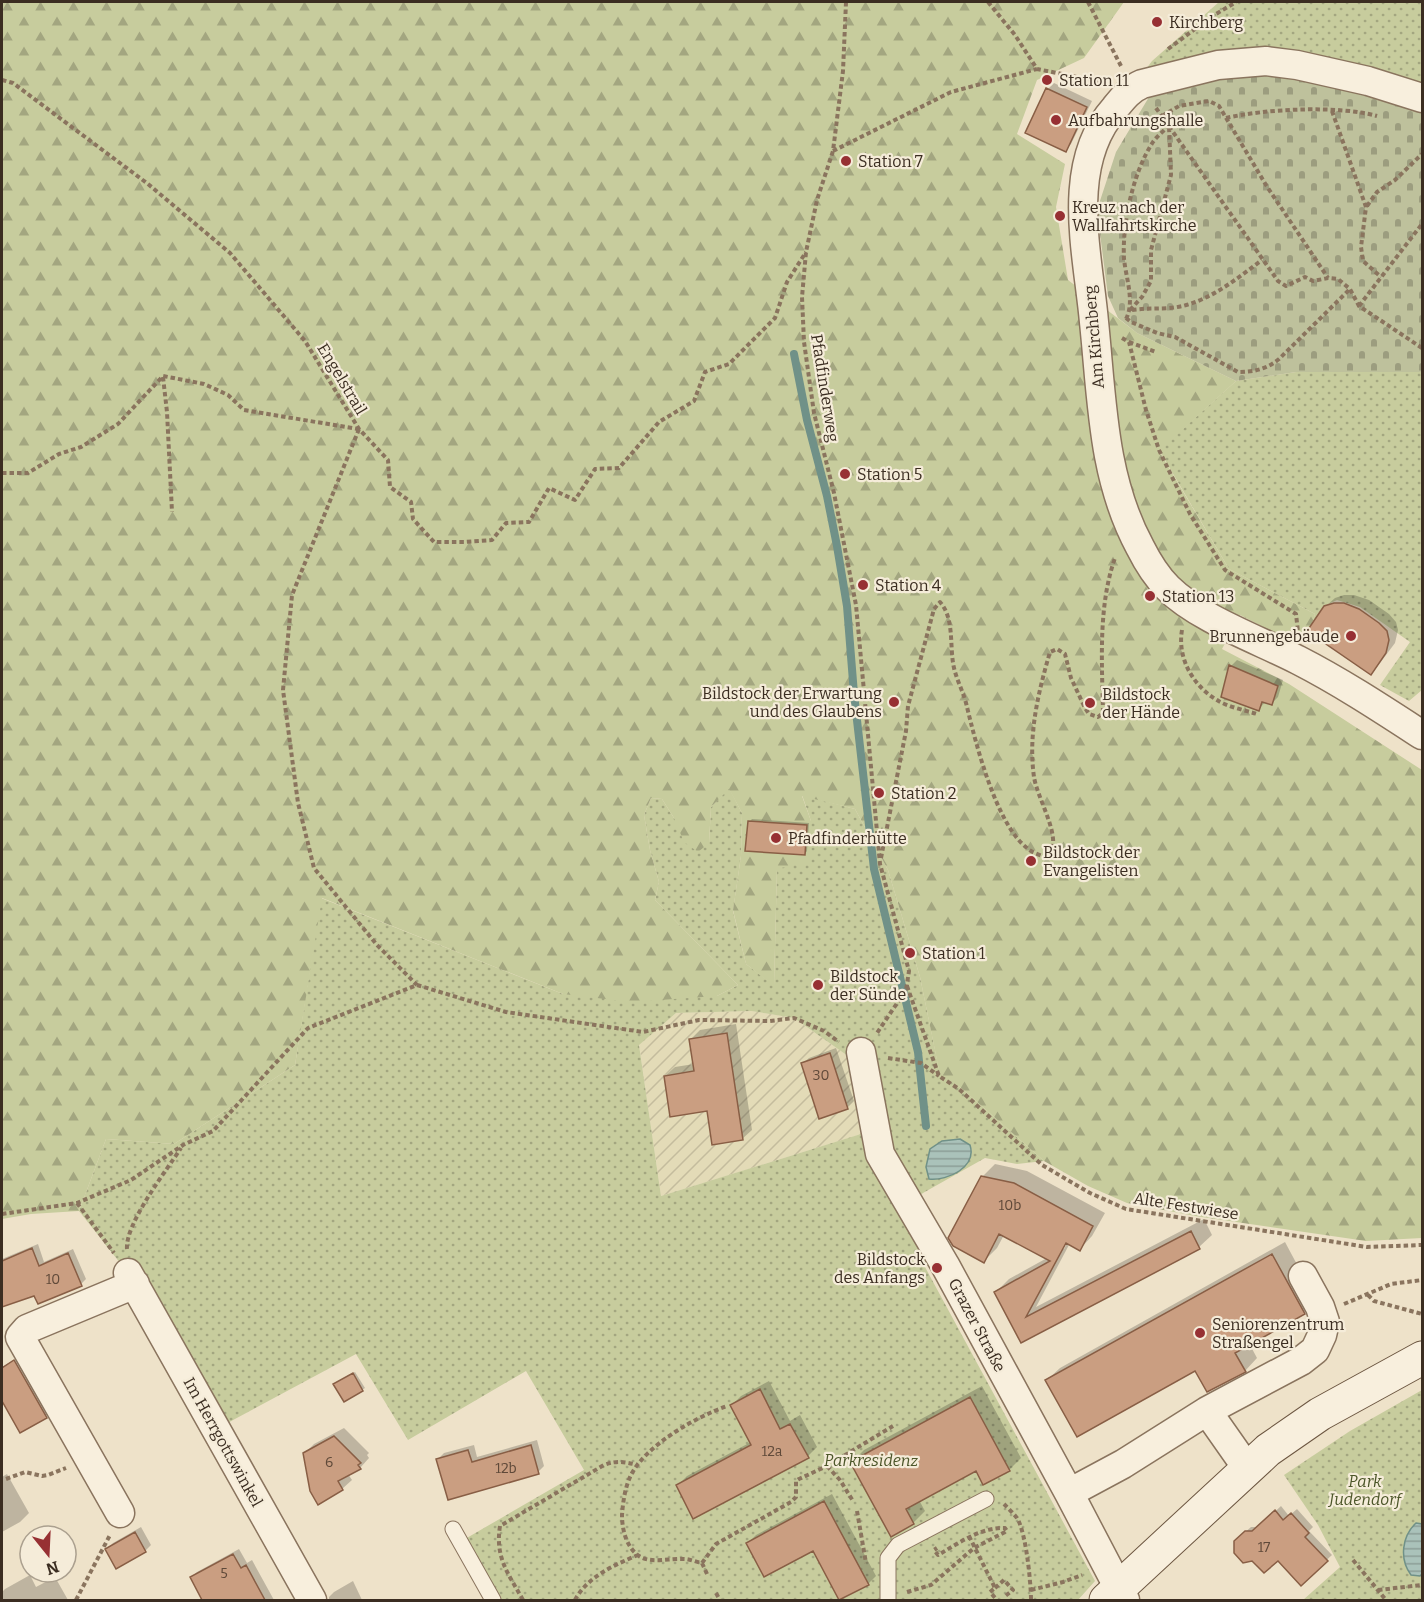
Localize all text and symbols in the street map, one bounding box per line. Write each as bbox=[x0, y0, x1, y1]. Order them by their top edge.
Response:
place label: Kirchberg bbox=[1169, 13, 1243, 32]
marker: Kirchberg bbox=[1150, 15, 1164, 29]
place label: Station 11 bbox=[1059, 71, 1129, 90]
marker: Station 11 bbox=[1040, 73, 1054, 87]
place label: Aufbahrungshalle bbox=[1068, 111, 1203, 130]
marker: Aufbahrungshalle bbox=[1049, 113, 1063, 127]
place label: Station 7 bbox=[858, 152, 923, 171]
marker: Station 7 bbox=[839, 154, 853, 168]
place label: Kreuz nach der Wallfahrtskirche bbox=[1072, 198, 1196, 235]
marker: Kreuz nach der Wallfahrtskirche bbox=[1053, 209, 1067, 223]
street label: Am Kirchberg bbox=[1080, 285, 1108, 389]
street label: Pfadfinderweg bbox=[807, 333, 843, 444]
street label: Engelstrail bbox=[313, 340, 371, 419]
place label: Station 5 bbox=[857, 465, 922, 484]
marker: Station 5 bbox=[838, 467, 852, 481]
place label: Station 4 bbox=[875, 576, 942, 595]
marker: Station 4 bbox=[856, 578, 870, 592]
place label: Station 13 bbox=[1162, 587, 1234, 606]
marker: Station 13 bbox=[1143, 589, 1157, 603]
place label: Brunnengebäude bbox=[1209, 627, 1339, 646]
marker: Brunnengebäude bbox=[1344, 629, 1358, 643]
place label: Bildstock der Erwartung und des Glaubens bbox=[702, 684, 882, 721]
place label: Bildstock der Hände bbox=[1102, 685, 1180, 722]
marker: Bildstock der Erwartung und des Glaubens bbox=[887, 695, 901, 709]
marker: Bildstock der Hände bbox=[1083, 696, 1097, 710]
place label: Station 2 bbox=[891, 784, 957, 803]
marker: Station 2 bbox=[872, 786, 886, 800]
place label: Pfadfinderhütte bbox=[788, 829, 907, 848]
marker: Pfadfinderhütte bbox=[769, 831, 783, 845]
place label: Bildstock der Evangelisten bbox=[1043, 843, 1140, 880]
marker: Bildstock der Evangelisten bbox=[1024, 854, 1038, 868]
place label: Station 1 bbox=[922, 944, 986, 963]
marker: Station 1 bbox=[903, 946, 917, 960]
place label: Bildstock der Sünde bbox=[830, 967, 906, 1004]
marker: Bildstock der Sünde bbox=[811, 978, 825, 992]
house number: 30 bbox=[813, 1067, 829, 1084]
street label: Alte Festwiese bbox=[1132, 1188, 1240, 1224]
house number: 10b bbox=[999, 1197, 1021, 1214]
place label: Bildstock des Anfangs bbox=[834, 1250, 925, 1287]
marker: Bildstock des Anfangs bbox=[930, 1261, 944, 1275]
house number: 10 bbox=[46, 1271, 60, 1288]
street label: Grazer Straße bbox=[944, 1275, 1010, 1375]
place label: Seniorenzentrum Straßengel bbox=[1212, 1315, 1344, 1352]
marker: Seniorenzentrum Straßengel bbox=[1193, 1326, 1207, 1340]
street label: Im Herrgottswinkel bbox=[180, 1374, 267, 1510]
house number: 12a bbox=[762, 1443, 783, 1460]
park label: Parkresidenz bbox=[824, 1451, 918, 1470]
house number: 6 bbox=[325, 1454, 333, 1471]
house number: 12b bbox=[495, 1460, 517, 1477]
park label: Park Judendorf bbox=[1327, 1472, 1404, 1509]
north arrow bbox=[18, 1524, 78, 1584]
house number: 17 bbox=[1258, 1539, 1270, 1556]
text: N bbox=[44, 1557, 61, 1579]
house number: 5 bbox=[220, 1565, 228, 1582]

